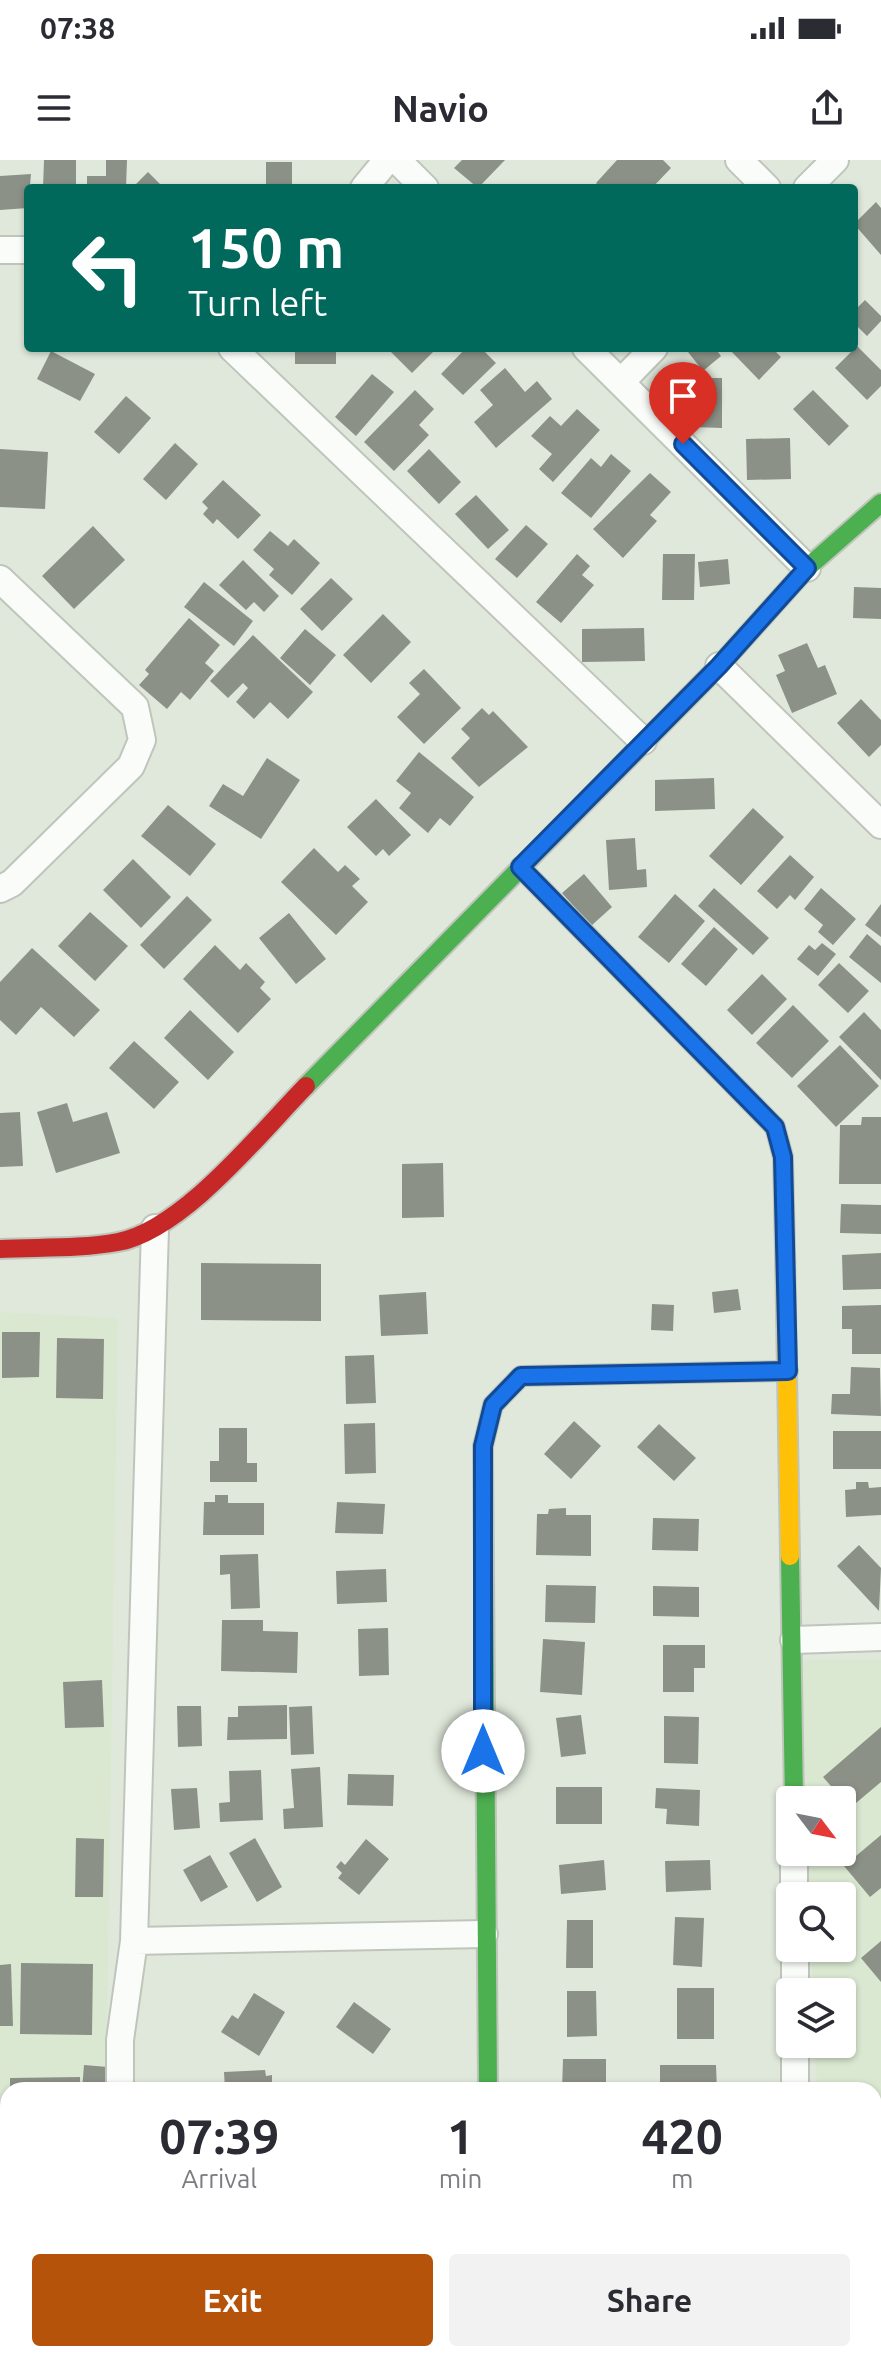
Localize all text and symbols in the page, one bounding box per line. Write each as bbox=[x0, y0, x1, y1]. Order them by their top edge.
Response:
text: 07:38 bbox=[40, 11, 115, 45]
icon: menu bbox=[32, 86, 76, 130]
icon: share bbox=[805, 86, 849, 130]
text: Navio bbox=[392, 88, 489, 129]
icon: left bbox=[56, 216, 160, 320]
text: 150 m bbox=[188, 216, 344, 279]
text: Turn left bbox=[188, 282, 327, 323]
pin bbox=[649, 362, 717, 444]
icon: arrive bbox=[661, 374, 705, 418]
position arrow bbox=[441, 1709, 525, 1793]
north arrow bbox=[776, 1786, 856, 1866]
map controls bbox=[776, 1786, 856, 2058]
button: search bbox=[776, 1882, 856, 1962]
button: layers bbox=[776, 1978, 856, 2058]
text: 07:39 bbox=[159, 2109, 279, 2163]
text: 1 bbox=[447, 2109, 474, 2163]
text: 420 bbox=[642, 2109, 723, 2163]
text: Arrival bbox=[181, 2164, 257, 2193]
text: min bbox=[439, 2164, 482, 2193]
text: m bbox=[671, 2164, 693, 2193]
button: Exit bbox=[32, 2254, 433, 2346]
button: Share bbox=[449, 2254, 850, 2346]

